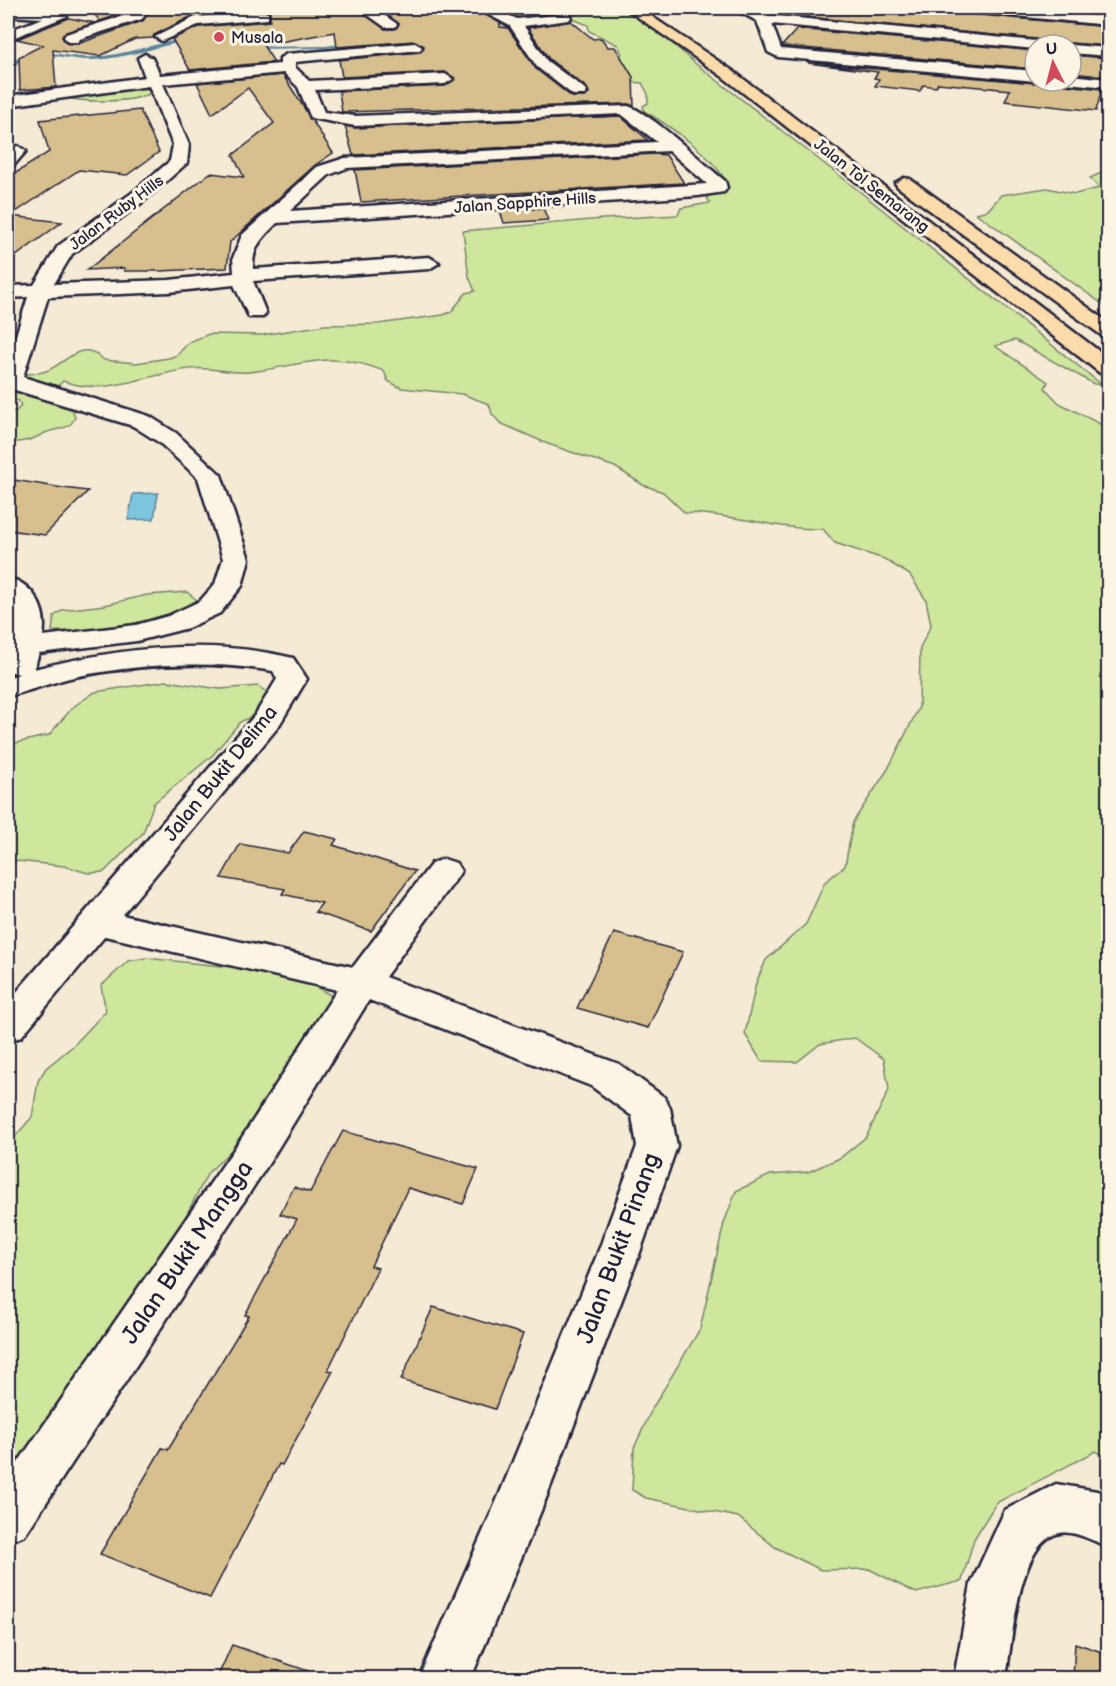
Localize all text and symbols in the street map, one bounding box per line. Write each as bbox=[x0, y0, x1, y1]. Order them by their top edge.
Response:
place label: Musala bbox=[231, 29, 283, 48]
marker: Musala bbox=[212, 30, 226, 44]
north arrow bbox=[1023, 33, 1083, 93]
text: U bbox=[1045, 40, 1058, 60]
street label: Jalan Tol Semarang bbox=[810, 135, 933, 237]
street label: Jalan Ruby Hills bbox=[66, 172, 168, 255]
street label: Jalan Sapphire Hills bbox=[453, 189, 597, 218]
street label: Jalan Bukit Delima bbox=[159, 701, 283, 846]
street label: Jalan Bukit Pinang bbox=[571, 1149, 666, 1347]
street label: Jalan Bukit Mangga bbox=[115, 1155, 259, 1349]

